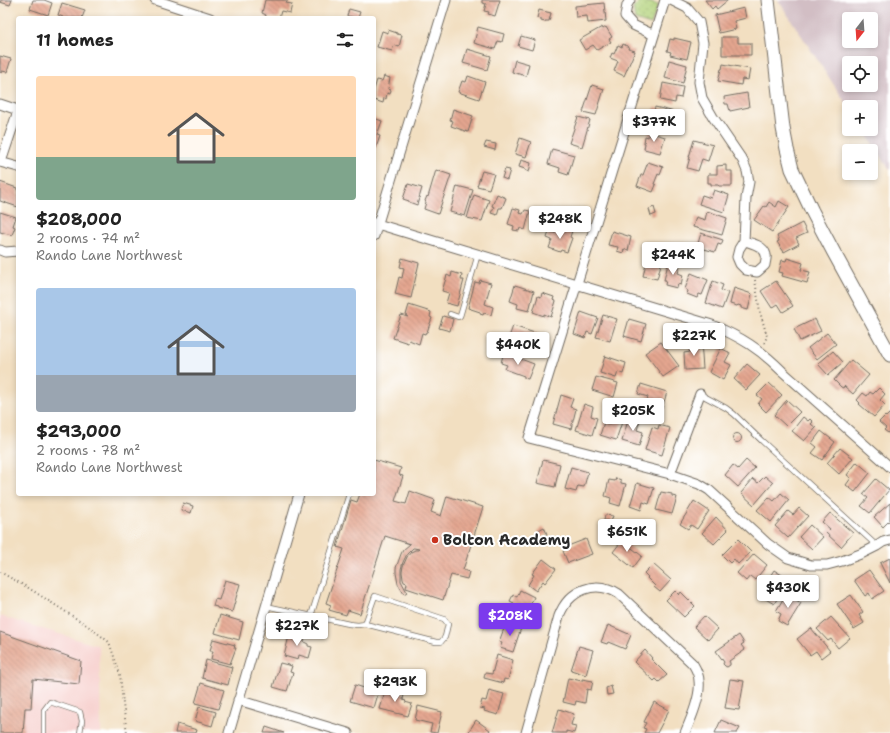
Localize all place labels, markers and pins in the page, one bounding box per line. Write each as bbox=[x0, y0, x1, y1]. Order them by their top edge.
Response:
pin: $377K bbox=[626, 109, 682, 143]
pin: $248K bbox=[532, 206, 588, 240]
pin: $244K bbox=[645, 242, 701, 276]
pin: $227K bbox=[666, 323, 722, 357]
pin: $440K bbox=[490, 332, 546, 366]
pin: $205K bbox=[605, 398, 661, 432]
pin: $651K bbox=[599, 519, 655, 553]
place label: Bolton Academy bbox=[443, 530, 570, 550]
marker: Bolton Academy bbox=[430, 535, 440, 545]
pin: $430K bbox=[760, 575, 816, 609]
pin: $208K bbox=[482, 603, 538, 637]
pin: $227K bbox=[269, 613, 325, 647]
pin: $293K bbox=[367, 669, 423, 703]

